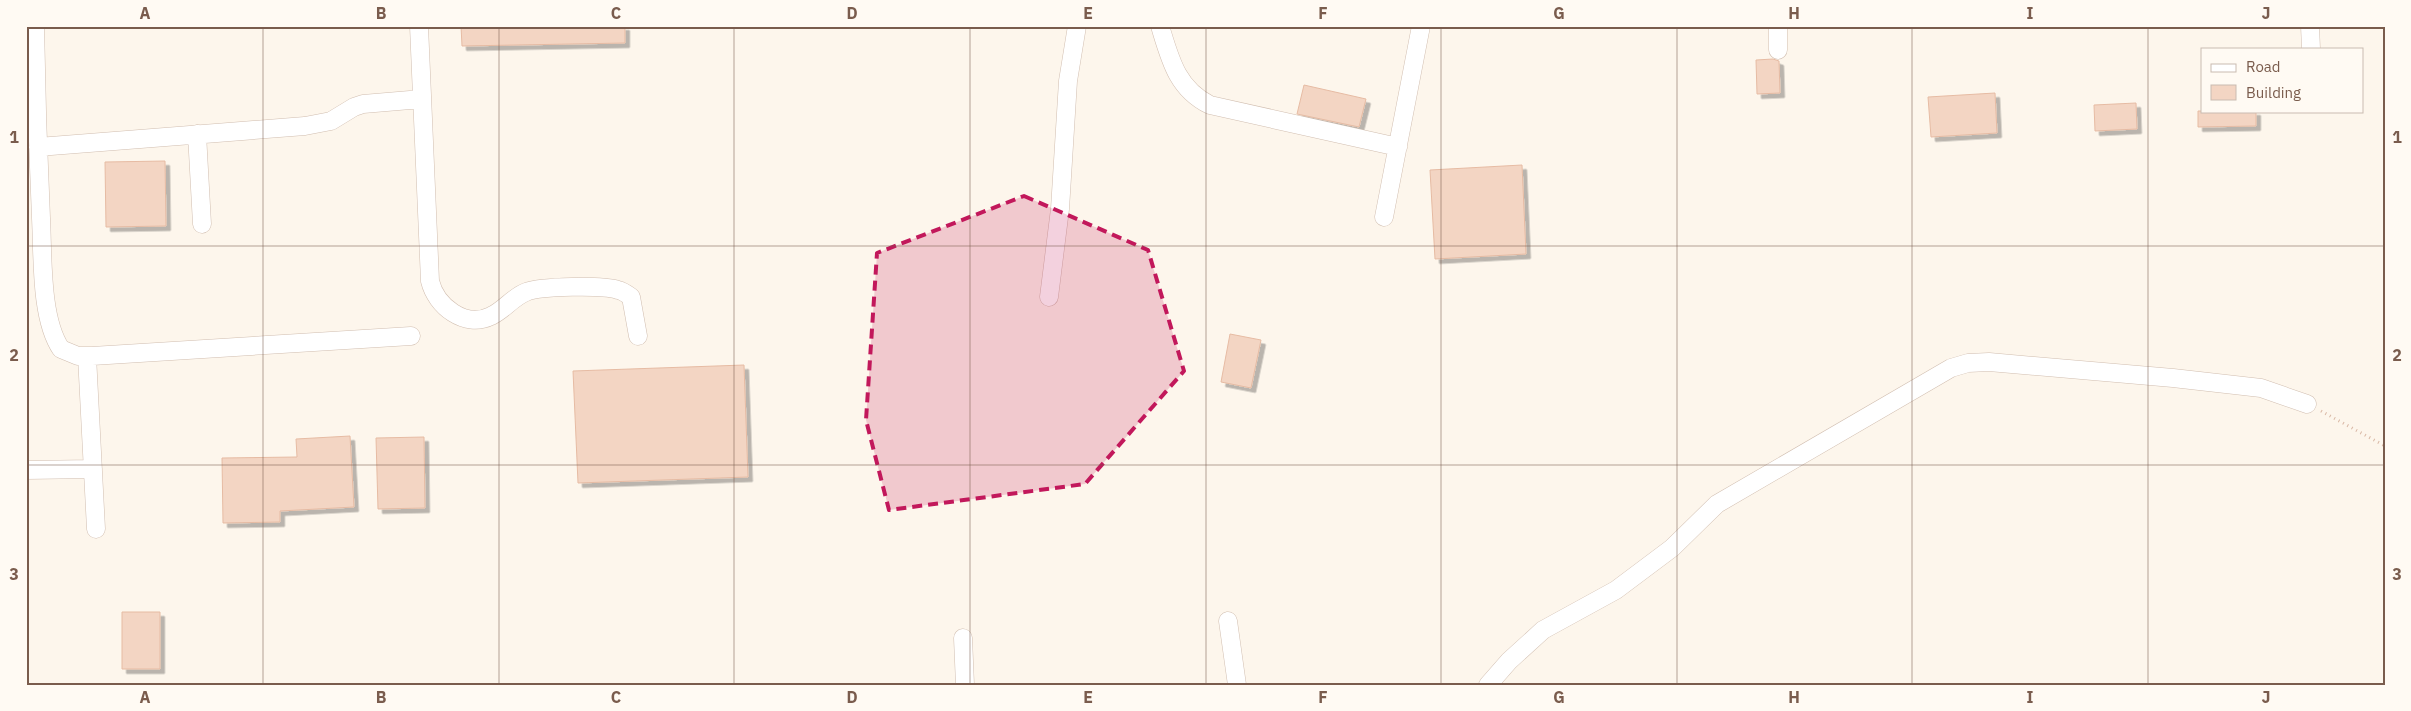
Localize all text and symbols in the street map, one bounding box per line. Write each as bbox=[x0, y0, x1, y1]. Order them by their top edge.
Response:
text: A bbox=[140, 3, 151, 23]
text: B bbox=[376, 3, 387, 23]
text: C bbox=[611, 3, 621, 23]
text: D bbox=[846, 3, 858, 23]
text: E bbox=[1083, 3, 1093, 23]
text: F bbox=[1318, 3, 1328, 23]
text: G bbox=[1553, 3, 1565, 23]
text: H bbox=[1788, 3, 1800, 23]
text: I bbox=[2027, 3, 2034, 23]
text: J bbox=[2262, 3, 2270, 23]
legend bbox=[2201, 48, 2364, 112]
text: Road bbox=[2246, 57, 2281, 76]
text: Building bbox=[2246, 83, 2301, 102]
text: 1 bbox=[9, 127, 19, 147]
text: 1 bbox=[2392, 127, 2402, 147]
text: 2 bbox=[9, 345, 19, 365]
text: 2 bbox=[2392, 345, 2402, 365]
text: 3 bbox=[9, 564, 19, 584]
text: 3 bbox=[2392, 564, 2402, 584]
text: A bbox=[140, 687, 151, 707]
text: B bbox=[376, 687, 387, 707]
text: C bbox=[611, 687, 621, 707]
text: D bbox=[846, 687, 858, 707]
text: E bbox=[1083, 687, 1093, 707]
text: F bbox=[1318, 687, 1328, 707]
text: G bbox=[1553, 687, 1565, 707]
text: H bbox=[1788, 687, 1800, 707]
text: I bbox=[2027, 687, 2034, 707]
text: J bbox=[2262, 687, 2270, 707]

